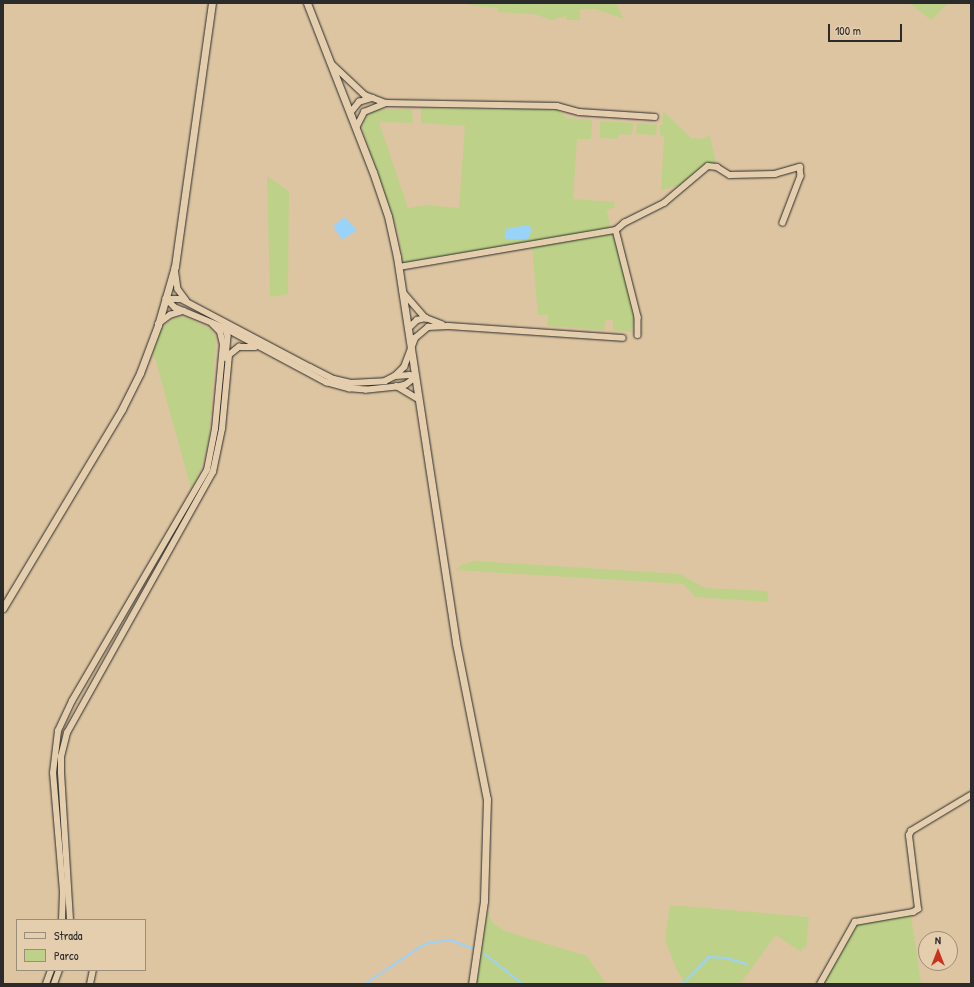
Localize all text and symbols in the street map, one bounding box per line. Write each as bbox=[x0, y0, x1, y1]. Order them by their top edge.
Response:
scale bar bbox=[830, 16, 904, 42]
text: 100 m bbox=[835, 22, 861, 39]
legend bbox=[16, 919, 146, 971]
text: Strada bbox=[54, 927, 82, 944]
north arrow bbox=[918, 931, 958, 971]
text: N bbox=[935, 933, 941, 947]
text: Parco bbox=[54, 947, 79, 964]

